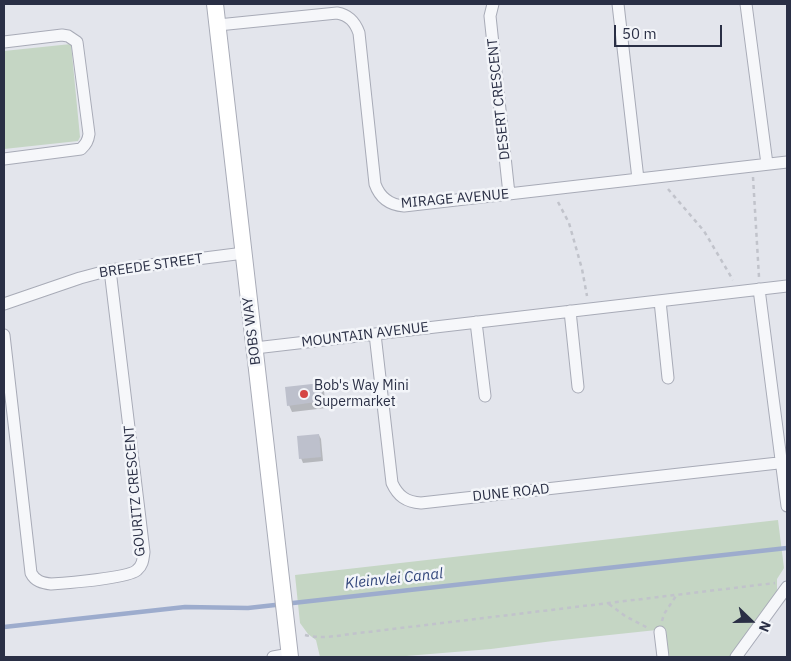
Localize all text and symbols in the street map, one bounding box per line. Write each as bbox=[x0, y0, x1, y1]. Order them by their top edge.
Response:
scale bar bbox=[616, 15, 724, 47]
text: 50 m bbox=[622, 24, 657, 43]
street label: DESERT CRESCENT bbox=[484, 37, 514, 161]
street label: MIRAGE AVENUE bbox=[400, 186, 510, 212]
street label: BREEDE STREET bbox=[98, 250, 204, 282]
street label: BOBS WAY bbox=[239, 296, 265, 366]
street label: MOUNTAIN AVENUE bbox=[300, 319, 430, 351]
place label: Bob's Way Mini Supermarket bbox=[314, 378, 409, 411]
marker: Bob's Way Mini Supermarket bbox=[298, 388, 310, 400]
street label: GOURITZ CRESCENT bbox=[121, 425, 149, 557]
street label: DUNE ROAD bbox=[472, 481, 550, 505]
water label: Kleinvlei Canal bbox=[344, 565, 444, 593]
north arrow bbox=[726, 596, 776, 646]
text: N bbox=[755, 619, 775, 635]

